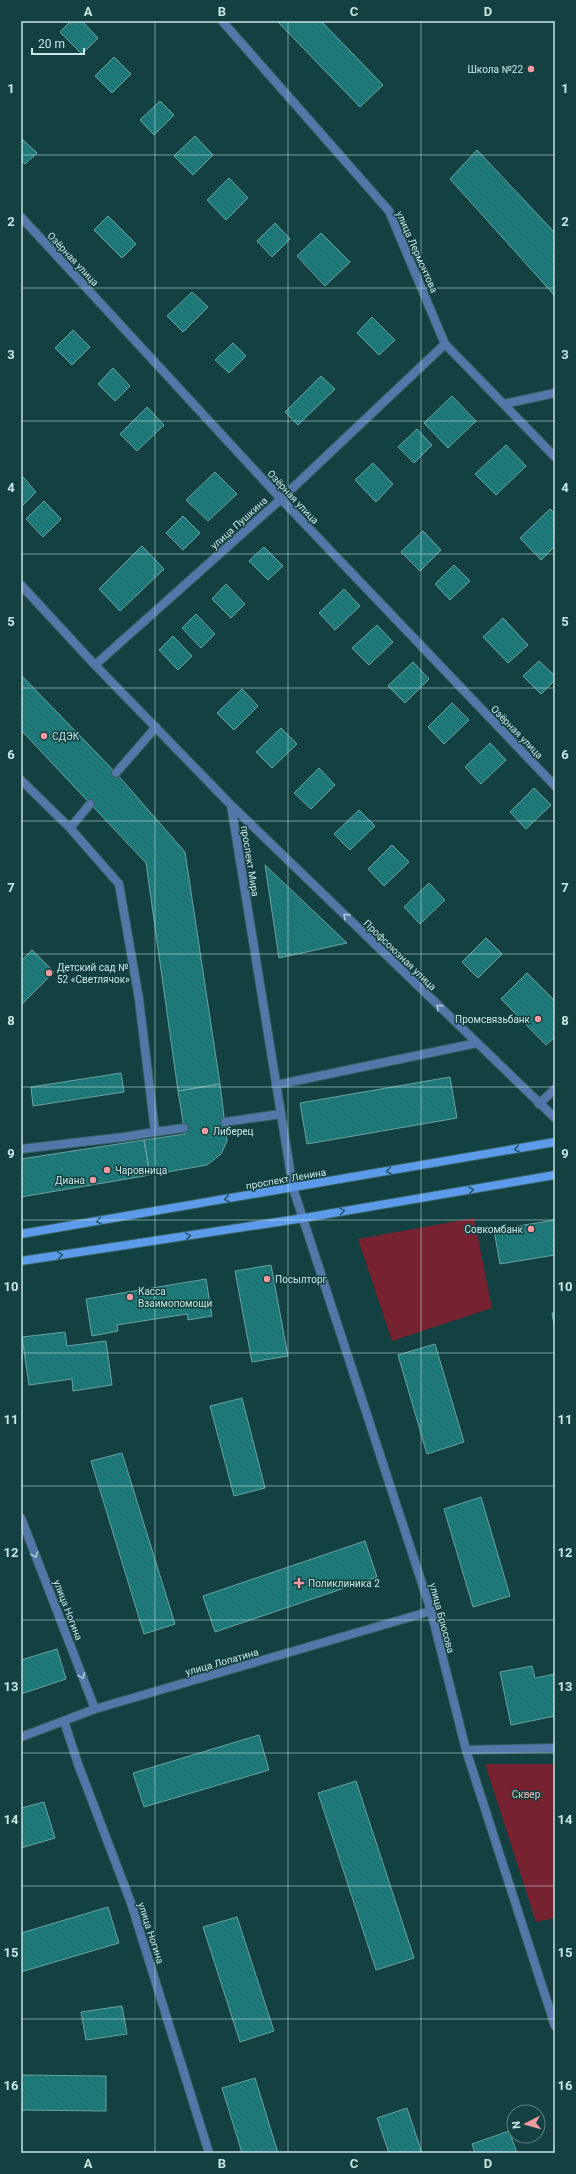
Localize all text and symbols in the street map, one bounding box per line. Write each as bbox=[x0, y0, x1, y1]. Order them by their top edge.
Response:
text: A bbox=[84, 4, 93, 19]
text: B bbox=[218, 4, 226, 19]
text: C bbox=[350, 4, 359, 19]
text: D bbox=[484, 4, 492, 19]
scale bar bbox=[32, 30, 84, 56]
text: 20 m bbox=[38, 37, 65, 51]
place label: Школа №22 bbox=[467, 64, 523, 75]
marker: Школа №22 bbox=[526, 64, 536, 74]
text: 1 bbox=[7, 81, 15, 96]
text: 1 bbox=[561, 81, 569, 96]
street label: улица Лермонтова bbox=[394, 209, 440, 295]
text: 2 bbox=[7, 214, 15, 229]
text: 2 bbox=[561, 214, 569, 229]
street label: Озёрная улица bbox=[45, 230, 101, 288]
text: 3 bbox=[7, 347, 15, 362]
text: 3 bbox=[561, 347, 569, 362]
street label: Озёрная улица bbox=[265, 468, 321, 526]
text: 4 bbox=[7, 480, 15, 495]
text: 4 bbox=[561, 480, 569, 495]
street label: улица Пушкина bbox=[208, 495, 270, 551]
text: 5 bbox=[7, 614, 15, 629]
text: 5 bbox=[561, 614, 569, 629]
street label: Озёрная улица bbox=[489, 703, 545, 761]
marker: СДЭК bbox=[39, 731, 49, 741]
place label: СДЭК bbox=[52, 731, 80, 742]
text: 6 bbox=[7, 747, 15, 762]
text: 6 bbox=[561, 747, 569, 762]
street label: проспект Мира bbox=[239, 825, 261, 897]
text: 7 bbox=[7, 880, 15, 895]
text: 7 bbox=[561, 880, 569, 895]
one-way arrow bbox=[343, 913, 351, 921]
street label: Профсоюзная улица bbox=[361, 918, 439, 992]
place label: Детский сад № 52 «Светлячок» bbox=[57, 962, 130, 985]
marker: Детский сад № 52 «Светлячок» bbox=[44, 968, 54, 978]
one-way arrow bbox=[436, 1004, 444, 1011]
text: 8 bbox=[7, 1013, 15, 1028]
text: 8 bbox=[561, 1013, 569, 1028]
place label: Промсвязьбанк bbox=[455, 1014, 531, 1025]
marker: Промсвязьбанк bbox=[533, 1014, 543, 1024]
marker: Либерец bbox=[200, 1126, 210, 1136]
place label: Либерец bbox=[213, 1126, 254, 1137]
one-way arrow bbox=[513, 1144, 520, 1152]
text: 9 bbox=[7, 1146, 15, 1161]
text: 9 bbox=[561, 1146, 569, 1161]
marker: Чаровница bbox=[102, 1165, 112, 1175]
place label: Чаровница bbox=[115, 1165, 167, 1176]
one-way arrow bbox=[385, 1166, 392, 1175]
street label: проспект Ленина bbox=[245, 1167, 327, 1191]
place label: Диана bbox=[55, 1175, 85, 1186]
marker: Диана bbox=[88, 1175, 98, 1185]
one-way arrow bbox=[467, 1186, 474, 1195]
one-way arrow bbox=[224, 1194, 230, 1203]
one-way arrow bbox=[339, 1208, 346, 1216]
one-way arrow bbox=[96, 1216, 102, 1225]
place label: Совкомбанк bbox=[465, 1224, 524, 1235]
marker: Совкомбанк bbox=[526, 1224, 536, 1234]
one-way arrow bbox=[185, 1232, 191, 1240]
one-way arrow bbox=[56, 1251, 63, 1260]
marker: Посылторг bbox=[262, 1274, 272, 1284]
place label: Посылторг bbox=[275, 1274, 328, 1285]
text: 10 bbox=[4, 1279, 18, 1294]
text: 10 bbox=[558, 1279, 572, 1294]
place label: Касса Взаимопомощи bbox=[138, 1286, 213, 1309]
marker: Касса Взаимопомощи bbox=[125, 1292, 135, 1302]
text: 11 bbox=[4, 1412, 18, 1427]
text: 11 bbox=[558, 1412, 572, 1427]
text: 12 bbox=[4, 1545, 18, 1560]
text: 12 bbox=[558, 1545, 572, 1560]
one-way arrow bbox=[31, 1551, 39, 1558]
marker: Поликлиника 2 bbox=[293, 1577, 305, 1589]
street label: улица Ногина bbox=[51, 1578, 85, 1642]
place label: Поликлиника 2 bbox=[308, 1578, 380, 1589]
street label: улица Брюсова bbox=[427, 1582, 457, 1654]
street label: улица Лопатина bbox=[184, 1646, 260, 1678]
one-way arrow bbox=[78, 1672, 86, 1679]
text: 13 bbox=[4, 1679, 18, 1694]
text: 13 bbox=[558, 1679, 572, 1694]
park label: Сквер bbox=[512, 1789, 541, 1800]
text: 14 bbox=[4, 1812, 19, 1827]
text: 14 bbox=[558, 1812, 573, 1827]
street label: улица Ногина bbox=[136, 1901, 166, 1965]
text: 15 bbox=[4, 1945, 18, 1960]
text: 15 bbox=[558, 1945, 572, 1960]
text: 16 bbox=[4, 2078, 19, 2093]
text: 16 bbox=[558, 2078, 573, 2093]
north arrow bbox=[506, 2104, 546, 2144]
text: N bbox=[510, 2120, 523, 2130]
text: A bbox=[84, 2156, 93, 2171]
text: B bbox=[218, 2156, 226, 2171]
text: C bbox=[350, 2156, 359, 2171]
text: D bbox=[484, 2156, 492, 2171]

